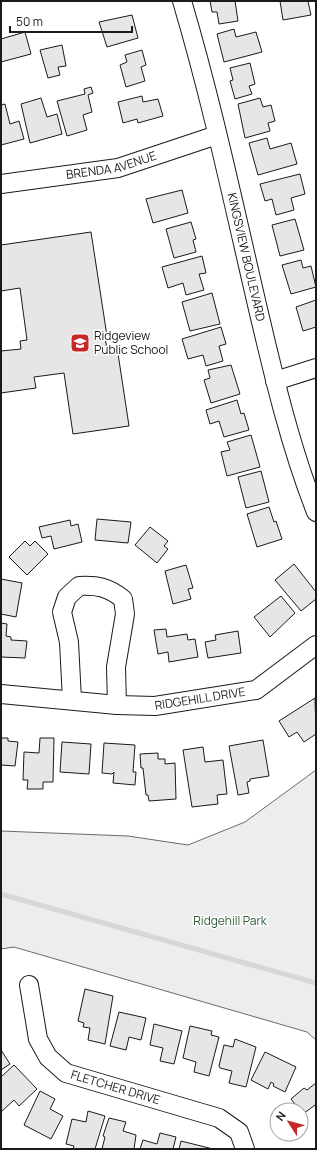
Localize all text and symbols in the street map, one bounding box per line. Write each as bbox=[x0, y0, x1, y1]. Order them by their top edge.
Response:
scale bar bbox=[10, 8, 132, 34]
text: 50 m bbox=[16, 13, 43, 30]
street label: BRENDA AVENUE bbox=[65, 147, 159, 183]
street label: KINGSVIEW BOULEVARD bbox=[224, 191, 270, 323]
place label: Ridgeview Public School bbox=[94, 327, 168, 358]
school or university icon: Ridgeview Public School bbox=[69, 332, 91, 354]
street label: RIDGEHILL DRIVE bbox=[153, 683, 246, 714]
park label: Ridgehill Park bbox=[193, 912, 268, 929]
street label: FLETCHER DRIVE bbox=[69, 1066, 162, 1108]
north arrow bbox=[269, 1102, 309, 1142]
text: N bbox=[272, 1108, 289, 1123]

